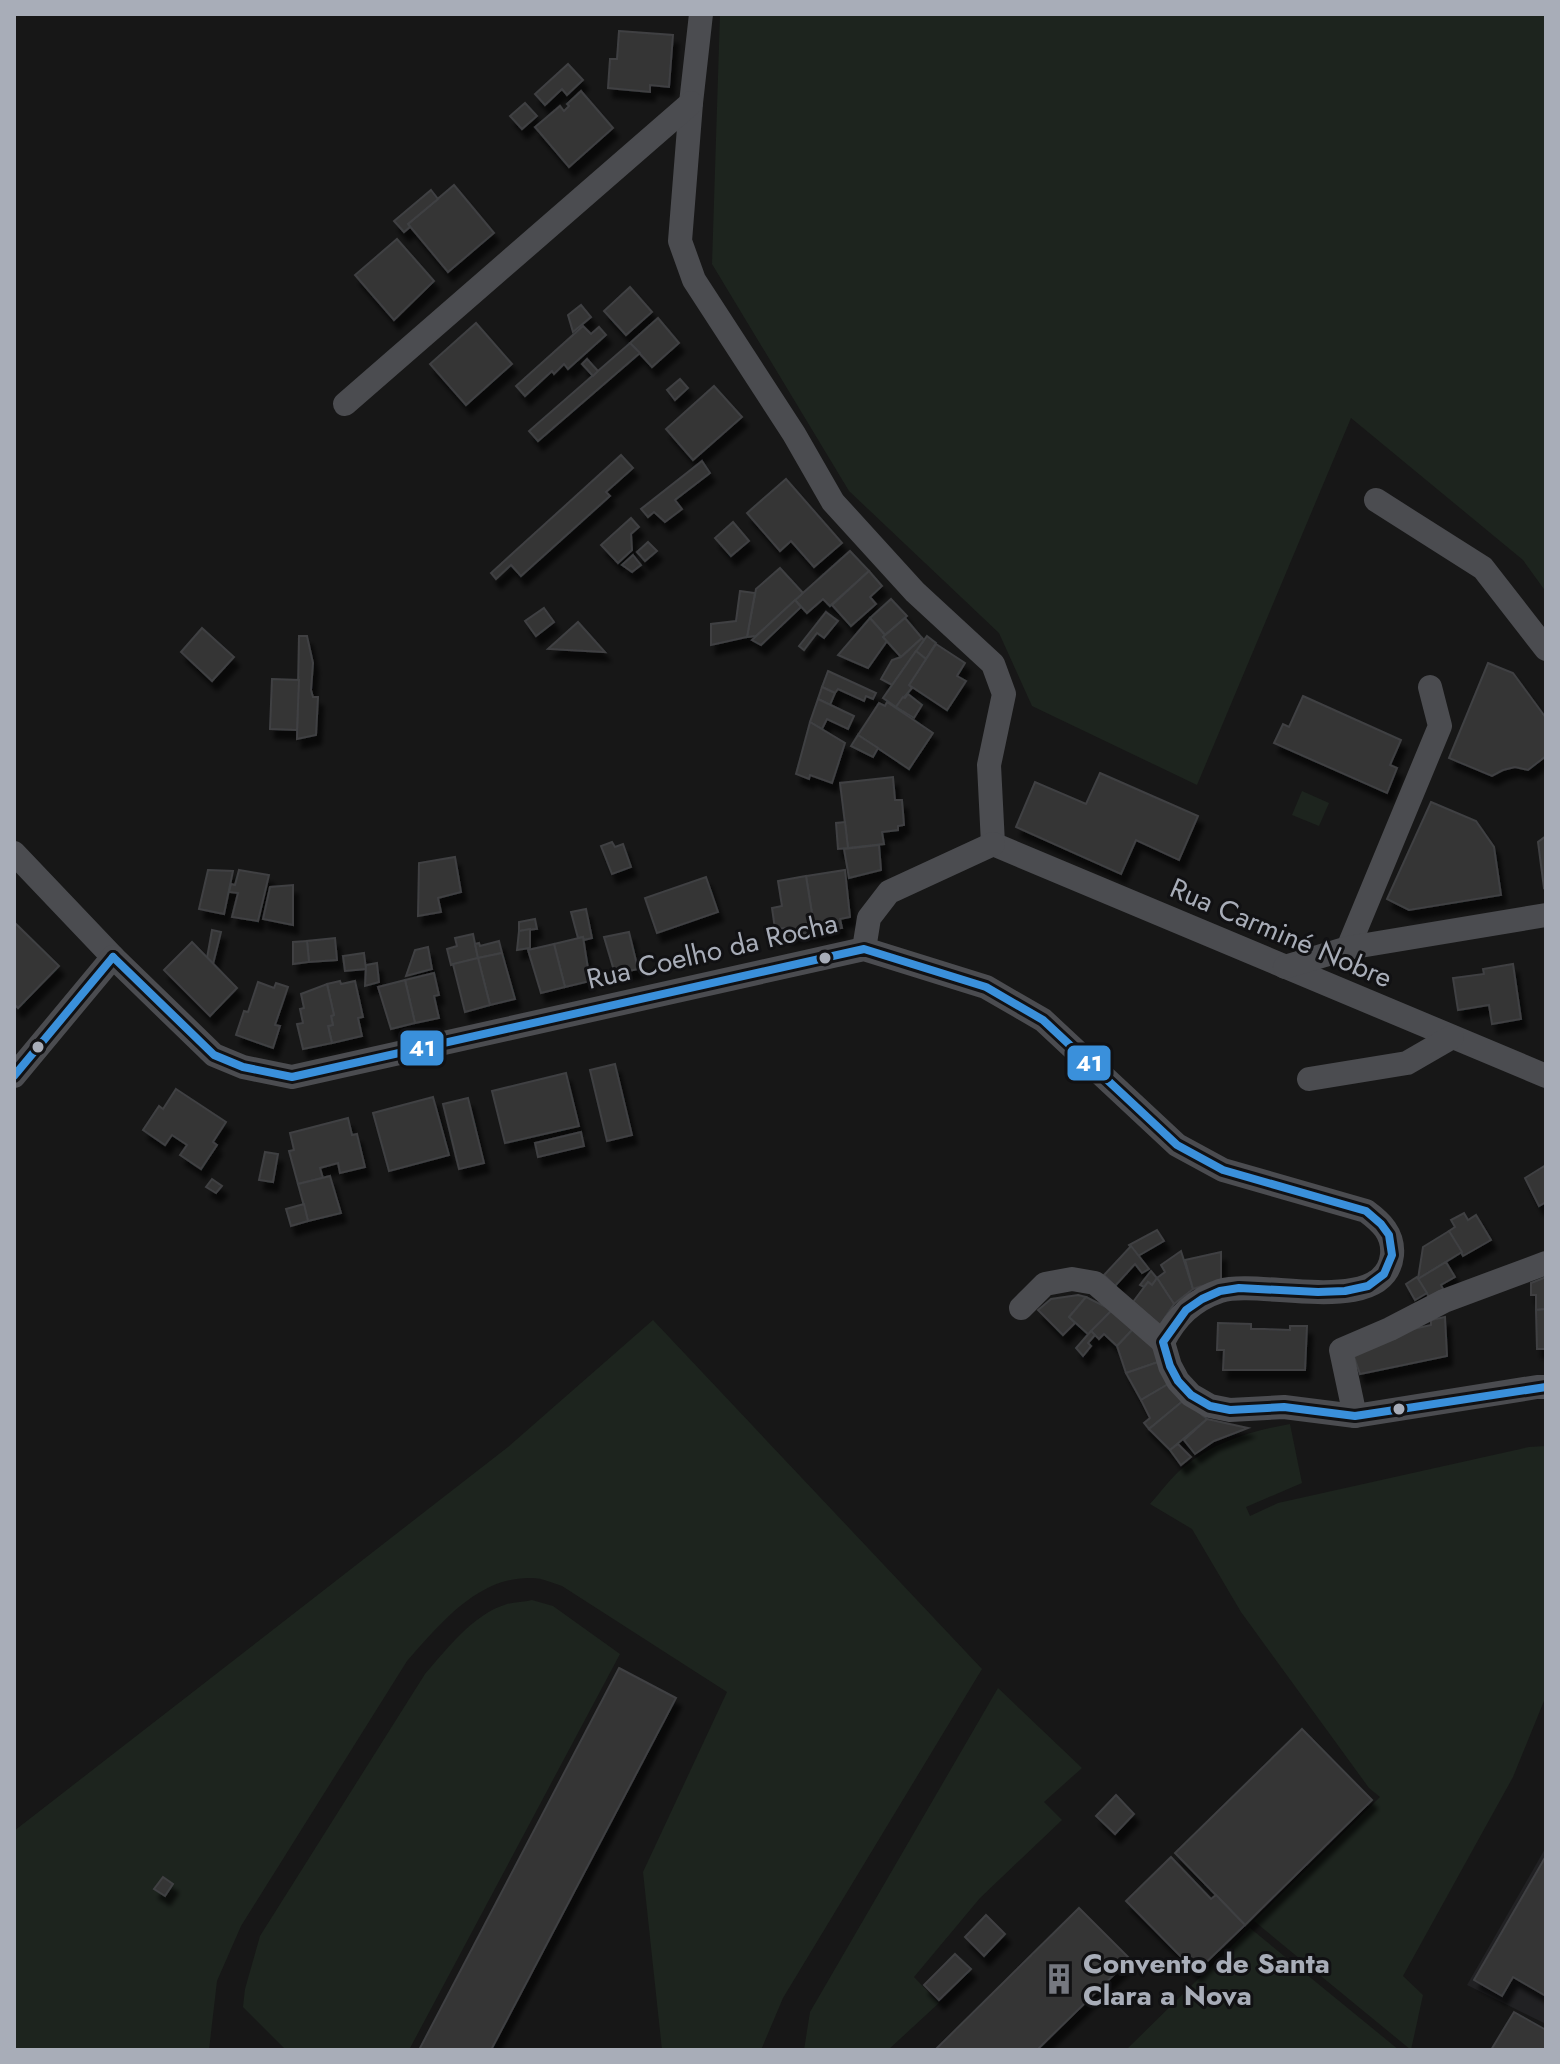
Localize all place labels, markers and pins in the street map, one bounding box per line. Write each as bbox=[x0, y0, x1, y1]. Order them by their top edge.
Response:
unlabelled marker bbox=[817, 950, 833, 966]
unlabelled marker bbox=[30, 1039, 46, 1055]
unlabelled marker bbox=[1391, 1401, 1407, 1417]
place label: Convento de Santa Clara a Nova bbox=[1083, 1943, 1330, 2016]
building icon: Convento de Santa Clara a Nova bbox=[1042, 1962, 1076, 1996]

